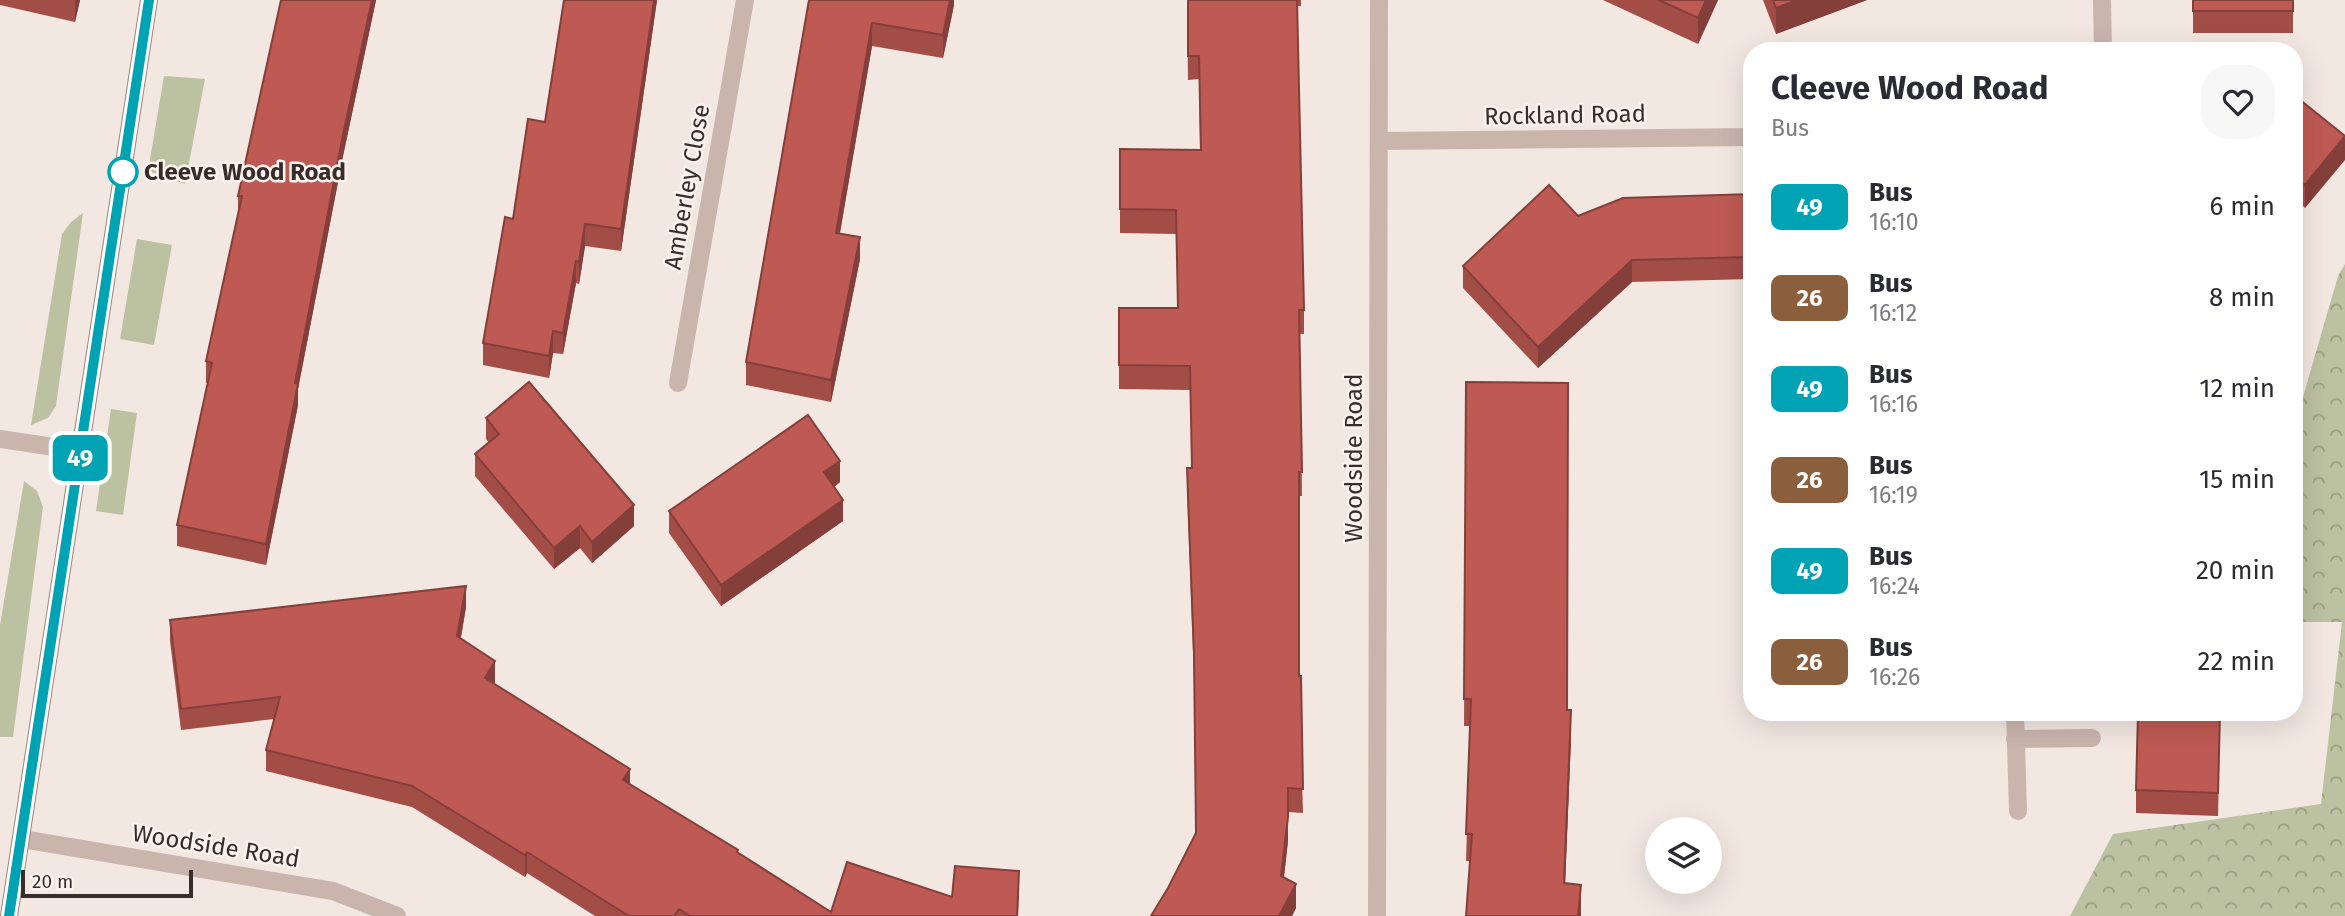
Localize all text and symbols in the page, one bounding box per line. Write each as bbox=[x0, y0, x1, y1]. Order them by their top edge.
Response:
button: heart bbox=[2201, 65, 2275, 139]
text: Cleeve Wood Road bbox=[1771, 68, 2049, 108]
street label: Rockland Road bbox=[1484, 100, 1646, 130]
street label: Amberley Close bbox=[659, 102, 715, 272]
text: Bus bbox=[1771, 114, 1809, 142]
marker: Cleeve Wood Road bbox=[108, 157, 138, 187]
place label: Cleeve Wood Road bbox=[144, 158, 346, 186]
text: Bus bbox=[1869, 177, 1912, 208]
text: 6 min bbox=[2209, 191, 2275, 222]
text: 49 bbox=[1796, 193, 1823, 221]
text: 16:10 bbox=[1869, 208, 1919, 236]
text: Bus bbox=[1869, 268, 1912, 299]
text: 8 min bbox=[2209, 282, 2275, 313]
text: 26 bbox=[1797, 284, 1822, 312]
text: 16:12 bbox=[1869, 299, 1917, 327]
text: Bus bbox=[1869, 359, 1912, 390]
street label: Woodside Road bbox=[1340, 373, 1368, 543]
text: 12 min bbox=[2199, 373, 2275, 404]
text: 49 bbox=[1796, 375, 1823, 403]
text: 16:16 bbox=[1869, 390, 1918, 418]
line badge: 49 bbox=[48, 435, 112, 481]
text: 49 bbox=[67, 444, 93, 472]
text: Bus bbox=[1869, 450, 1912, 481]
text: 15 min bbox=[2199, 464, 2275, 495]
text: 26 bbox=[1797, 466, 1822, 494]
text: 16:19 bbox=[1869, 481, 1918, 509]
text: Bus bbox=[1869, 541, 1912, 572]
text: 20 min bbox=[2196, 555, 2275, 586]
text: 49 bbox=[1796, 557, 1823, 585]
text: 16:24 bbox=[1869, 572, 1920, 600]
text: Bus bbox=[1869, 632, 1912, 663]
text: 22 min bbox=[2198, 646, 2275, 677]
text: 26 bbox=[1797, 648, 1822, 676]
text: 16:26 bbox=[1869, 663, 1920, 691]
map controls bbox=[1645, 817, 1722, 894]
button: layers bbox=[1645, 817, 1722, 894]
street label: Woodside Road bbox=[130, 819, 302, 873]
scale bar bbox=[21, 867, 192, 899]
text: 20 m bbox=[32, 870, 73, 893]

